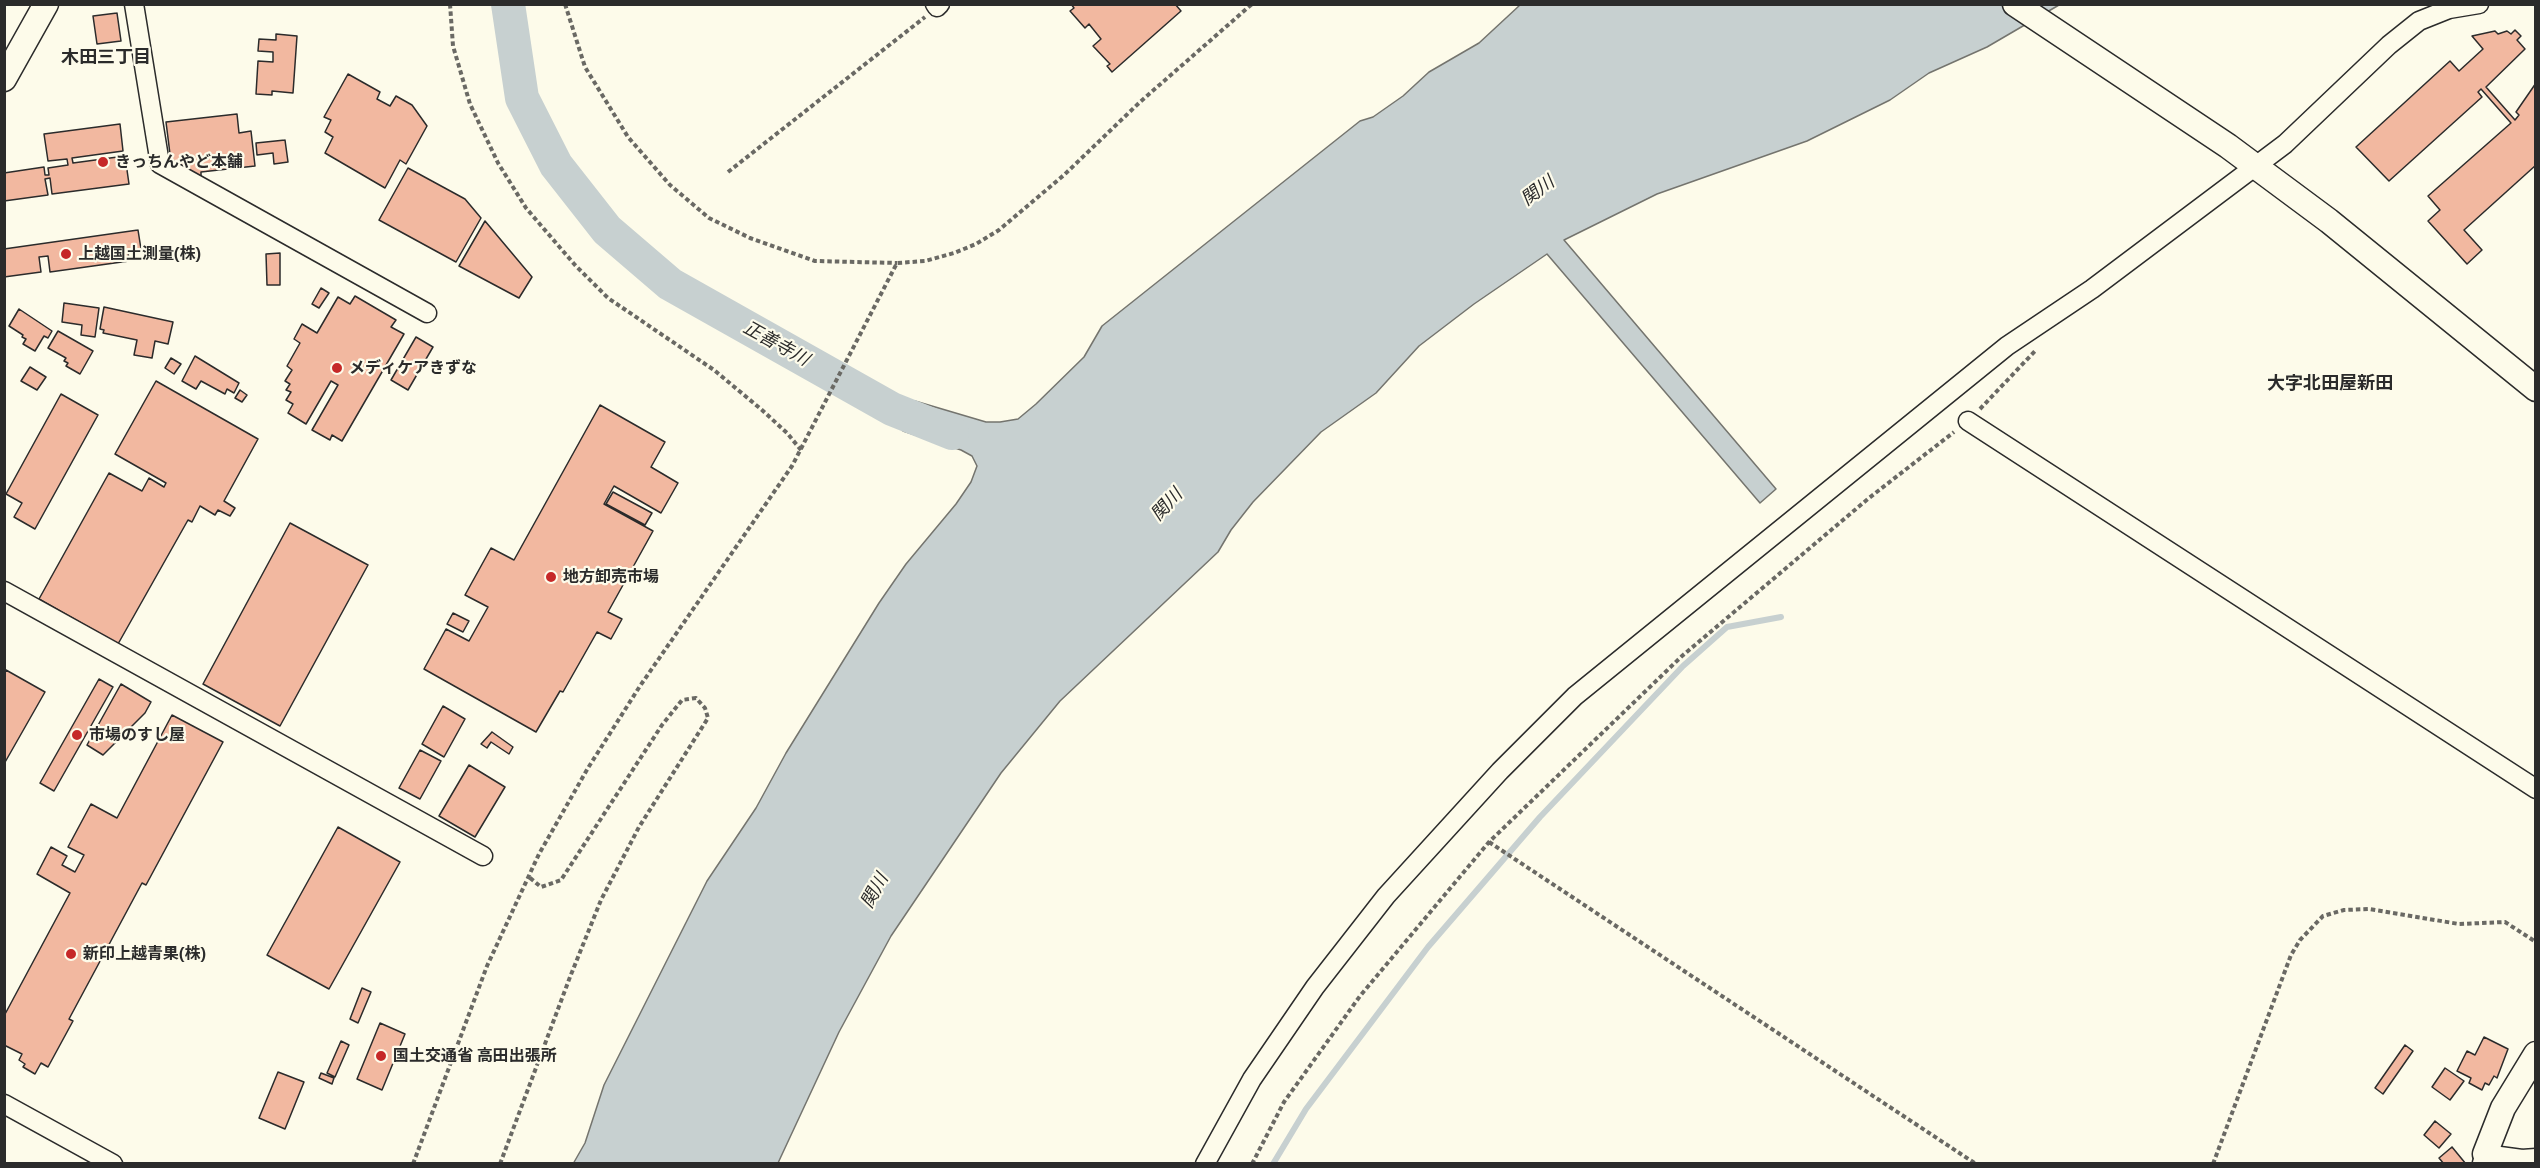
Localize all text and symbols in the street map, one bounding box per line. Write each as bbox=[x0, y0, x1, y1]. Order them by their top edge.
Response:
district label: 木田三丁目 bbox=[61, 47, 151, 69]
place label: きっちんやど本舗 bbox=[115, 152, 243, 172]
marker: きっちんやど本舗 bbox=[96, 155, 110, 169]
water label: 関川 bbox=[1517, 172, 1559, 210]
place label: 上越国土測量(株) bbox=[78, 244, 201, 264]
marker: 上越国土測量(株) bbox=[59, 247, 73, 261]
water label: 正善寺川 bbox=[739, 317, 813, 371]
place label: メディケアきずな bbox=[349, 358, 477, 378]
marker: メディケアきずな bbox=[330, 361, 344, 375]
district label: 大字北田屋新田 bbox=[2267, 373, 2393, 395]
water label: 関川 bbox=[1147, 484, 1187, 526]
place label: 地方卸売市場 bbox=[563, 567, 659, 587]
marker: 地方卸売市場 bbox=[544, 570, 558, 584]
place label: 市場のすし屋 bbox=[89, 725, 185, 745]
marker: 市場のすし屋 bbox=[70, 728, 84, 742]
water label: 関川 bbox=[857, 870, 893, 912]
place label: 新印上越青果(株) bbox=[83, 944, 206, 964]
marker: 新印上越青果(株) bbox=[64, 947, 78, 961]
place label: 国土交通省 高田出張所 bbox=[393, 1046, 557, 1066]
marker: 国土交通省 高田出張所 bbox=[374, 1049, 388, 1063]

